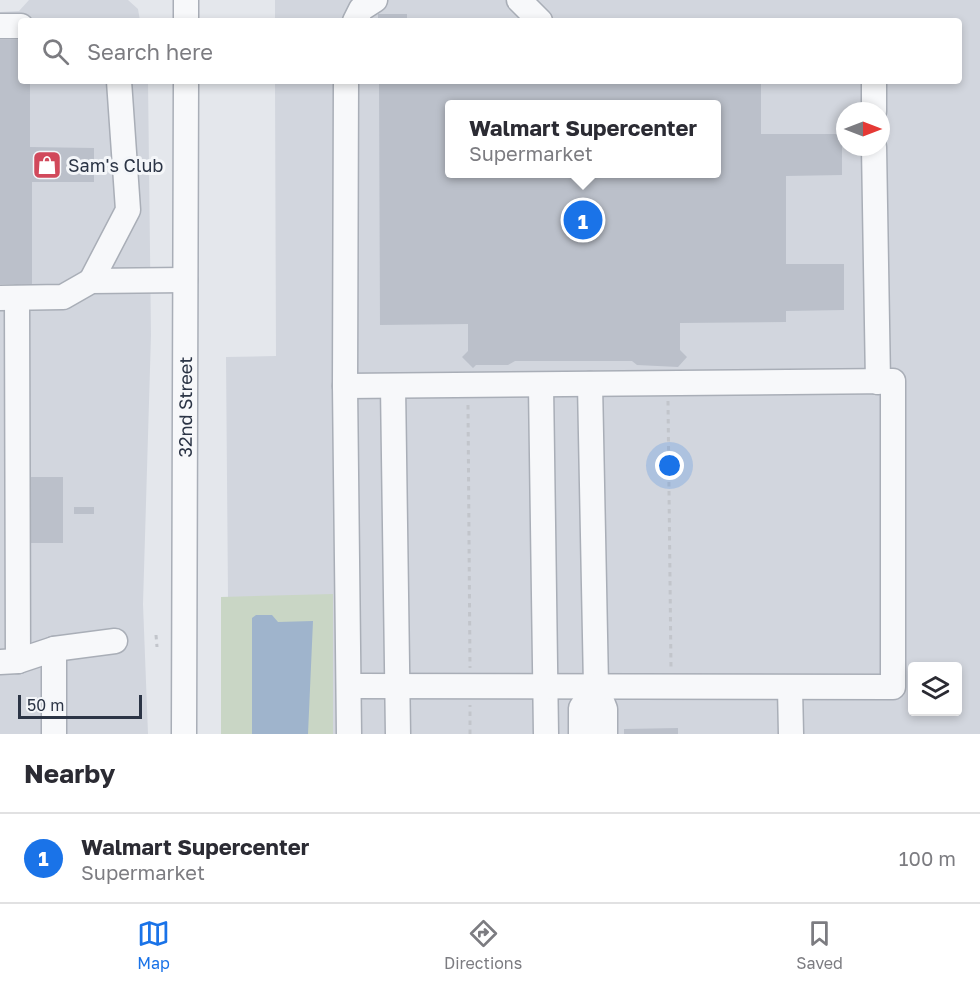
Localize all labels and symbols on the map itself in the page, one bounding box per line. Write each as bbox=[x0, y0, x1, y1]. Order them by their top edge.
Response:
north arrow bbox=[836, 102, 890, 156]
shop icon: Sam's Club bbox=[31, 149, 63, 181]
place label: Sam's Club bbox=[68, 154, 163, 176]
pin: 1 bbox=[564, 198, 602, 242]
street label: 32nd Street bbox=[174, 356, 196, 458]
your location bbox=[655, 451, 684, 480]
scale bar bbox=[18, 692, 142, 720]

